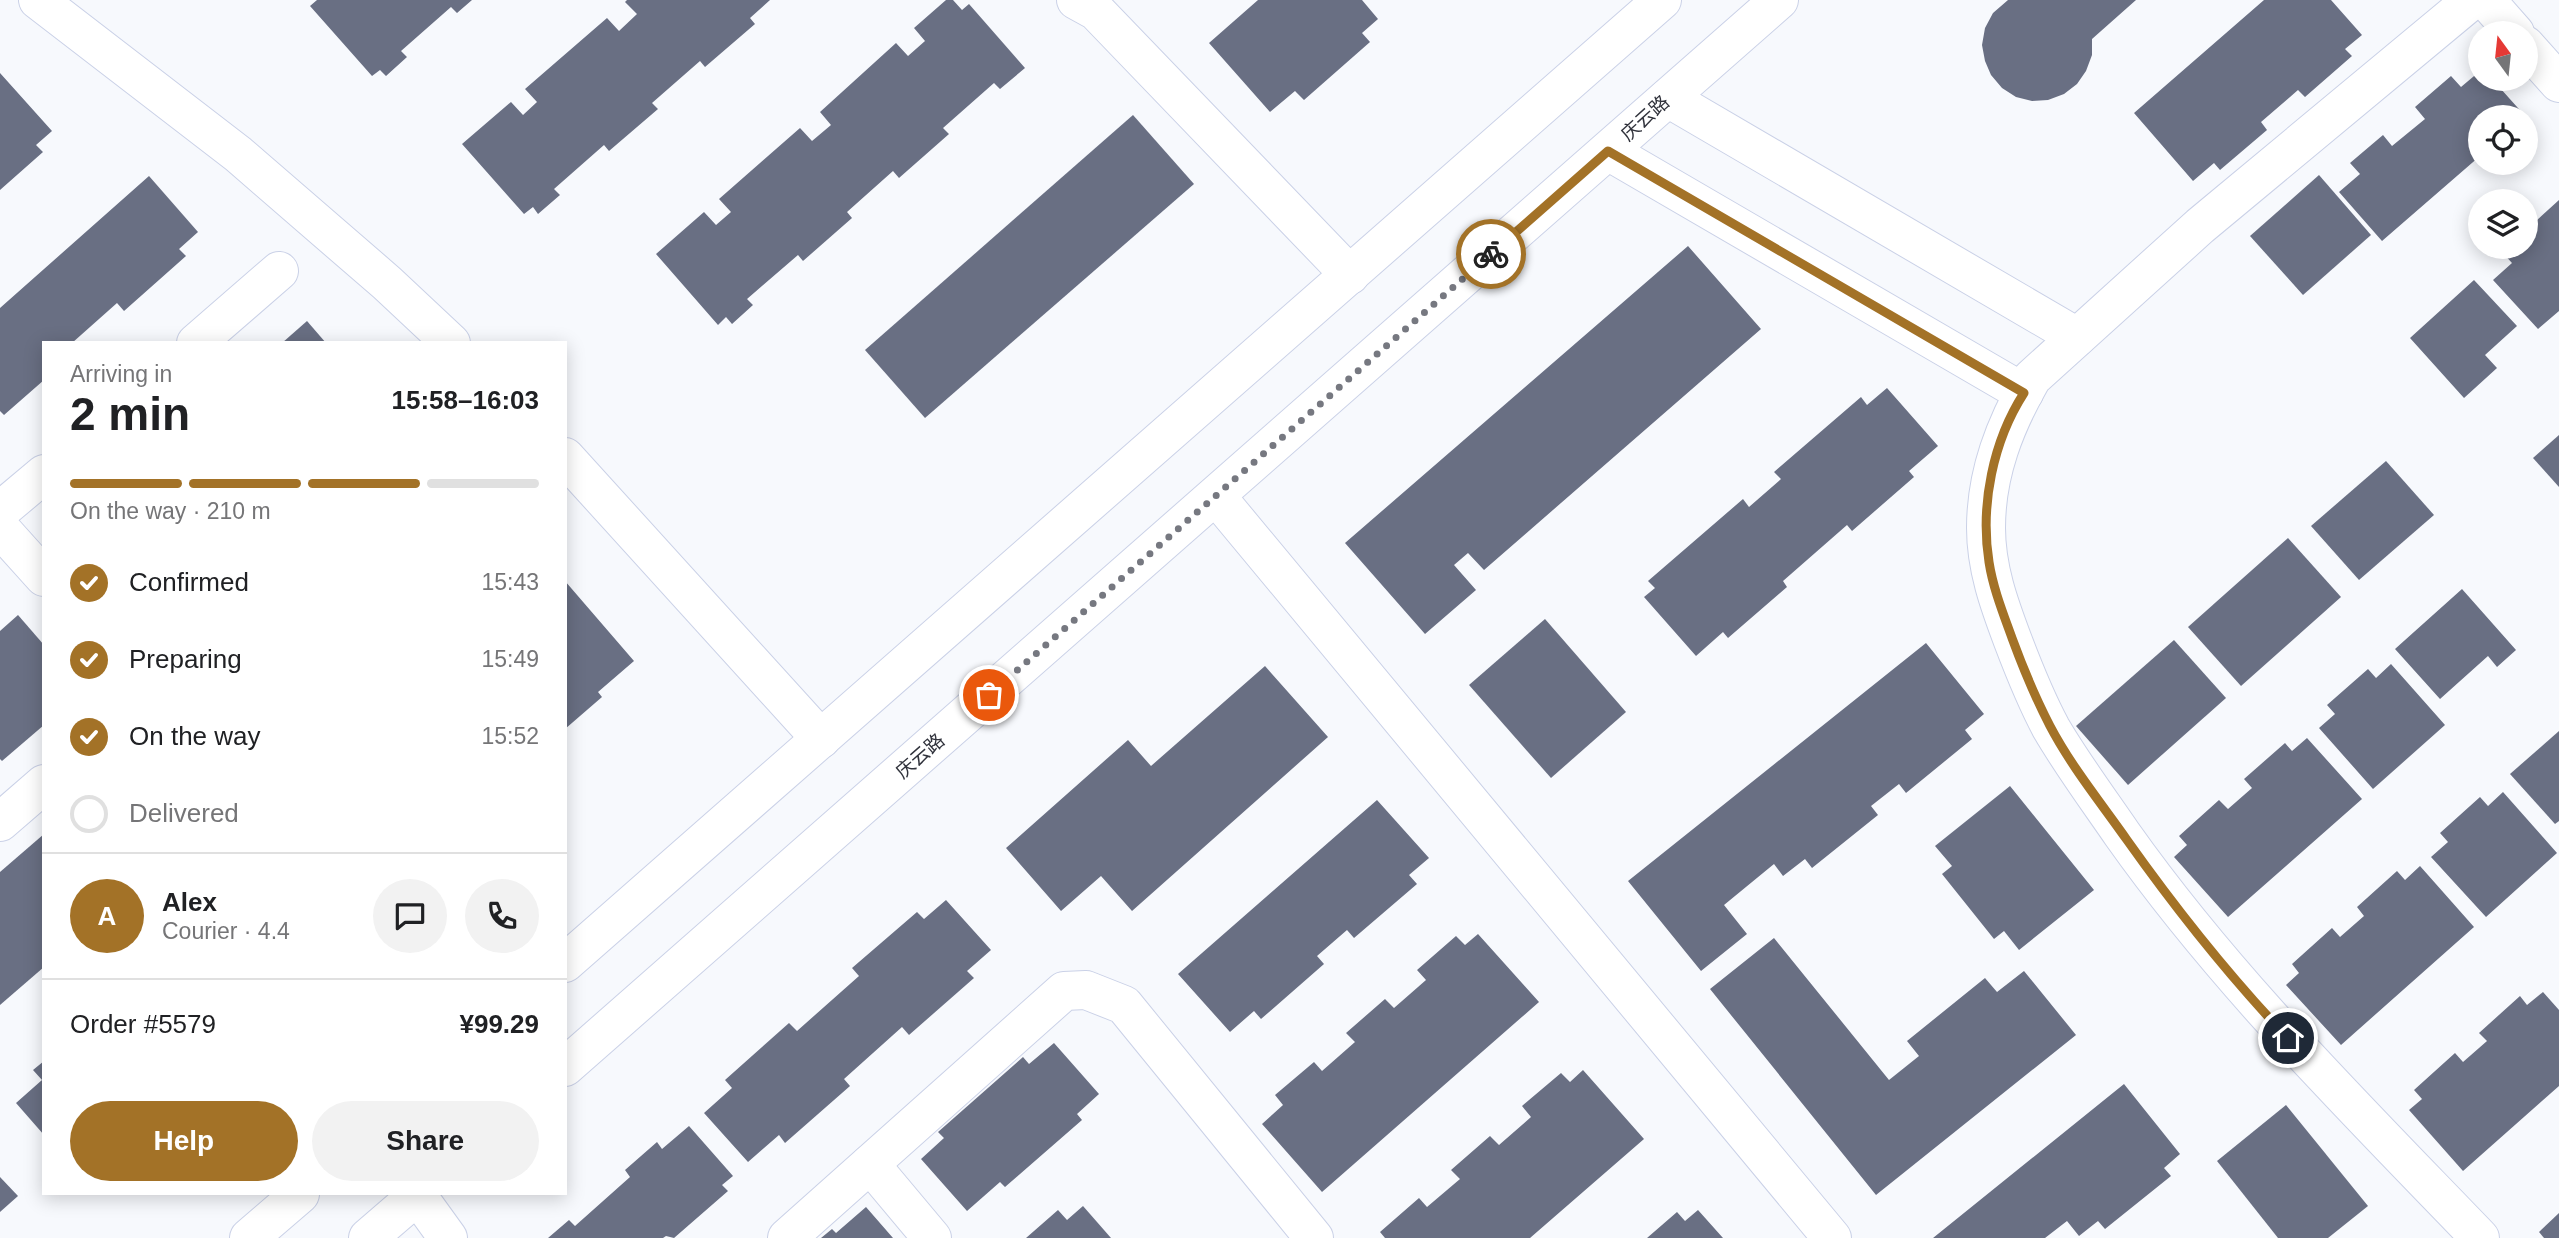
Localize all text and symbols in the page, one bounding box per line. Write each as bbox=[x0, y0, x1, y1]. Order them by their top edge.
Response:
north arrow bbox=[2468, 21, 2538, 91]
map controls bbox=[2468, 21, 2538, 259]
street label: 庆云路 bbox=[1617, 91, 1673, 145]
button: locate bbox=[2468, 105, 2538, 175]
button: layers bbox=[2468, 189, 2538, 259]
courier bbox=[1456, 219, 1526, 289]
icon: bike bbox=[1472, 235, 1510, 273]
text: Arriving in bbox=[70, 361, 172, 387]
text: 15:58–16:03 bbox=[392, 385, 539, 415]
text: 2 min bbox=[70, 388, 190, 440]
text: On the way · 210 m bbox=[70, 498, 271, 524]
icon: check bbox=[70, 564, 108, 602]
text: Confirmed bbox=[129, 567, 249, 597]
text: 15:43 bbox=[481, 569, 539, 595]
icon: check bbox=[70, 641, 108, 679]
text: Preparing bbox=[129, 644, 242, 674]
text: 15:49 bbox=[481, 646, 539, 672]
pin bbox=[959, 665, 1019, 725]
icon: bag bbox=[970, 676, 1008, 714]
icon: check bbox=[70, 718, 108, 756]
text: On the way bbox=[129, 721, 261, 751]
text: 15:52 bbox=[481, 723, 539, 749]
street label: 庆云路 bbox=[892, 729, 948, 783]
text: Delivered bbox=[129, 798, 239, 828]
button: chat bbox=[373, 879, 447, 953]
button: phone bbox=[465, 879, 539, 953]
text: Alex bbox=[162, 887, 217, 917]
text: A bbox=[98, 901, 116, 931]
text: Courier · 4.4 bbox=[162, 918, 290, 944]
pin bbox=[2258, 1008, 2318, 1068]
text: Order #5579 bbox=[70, 1009, 216, 1039]
text: ¥99.29 bbox=[459, 1009, 539, 1039]
icon: home bbox=[2269, 1019, 2307, 1057]
button: Help bbox=[70, 1101, 298, 1181]
button: Share bbox=[312, 1101, 539, 1181]

